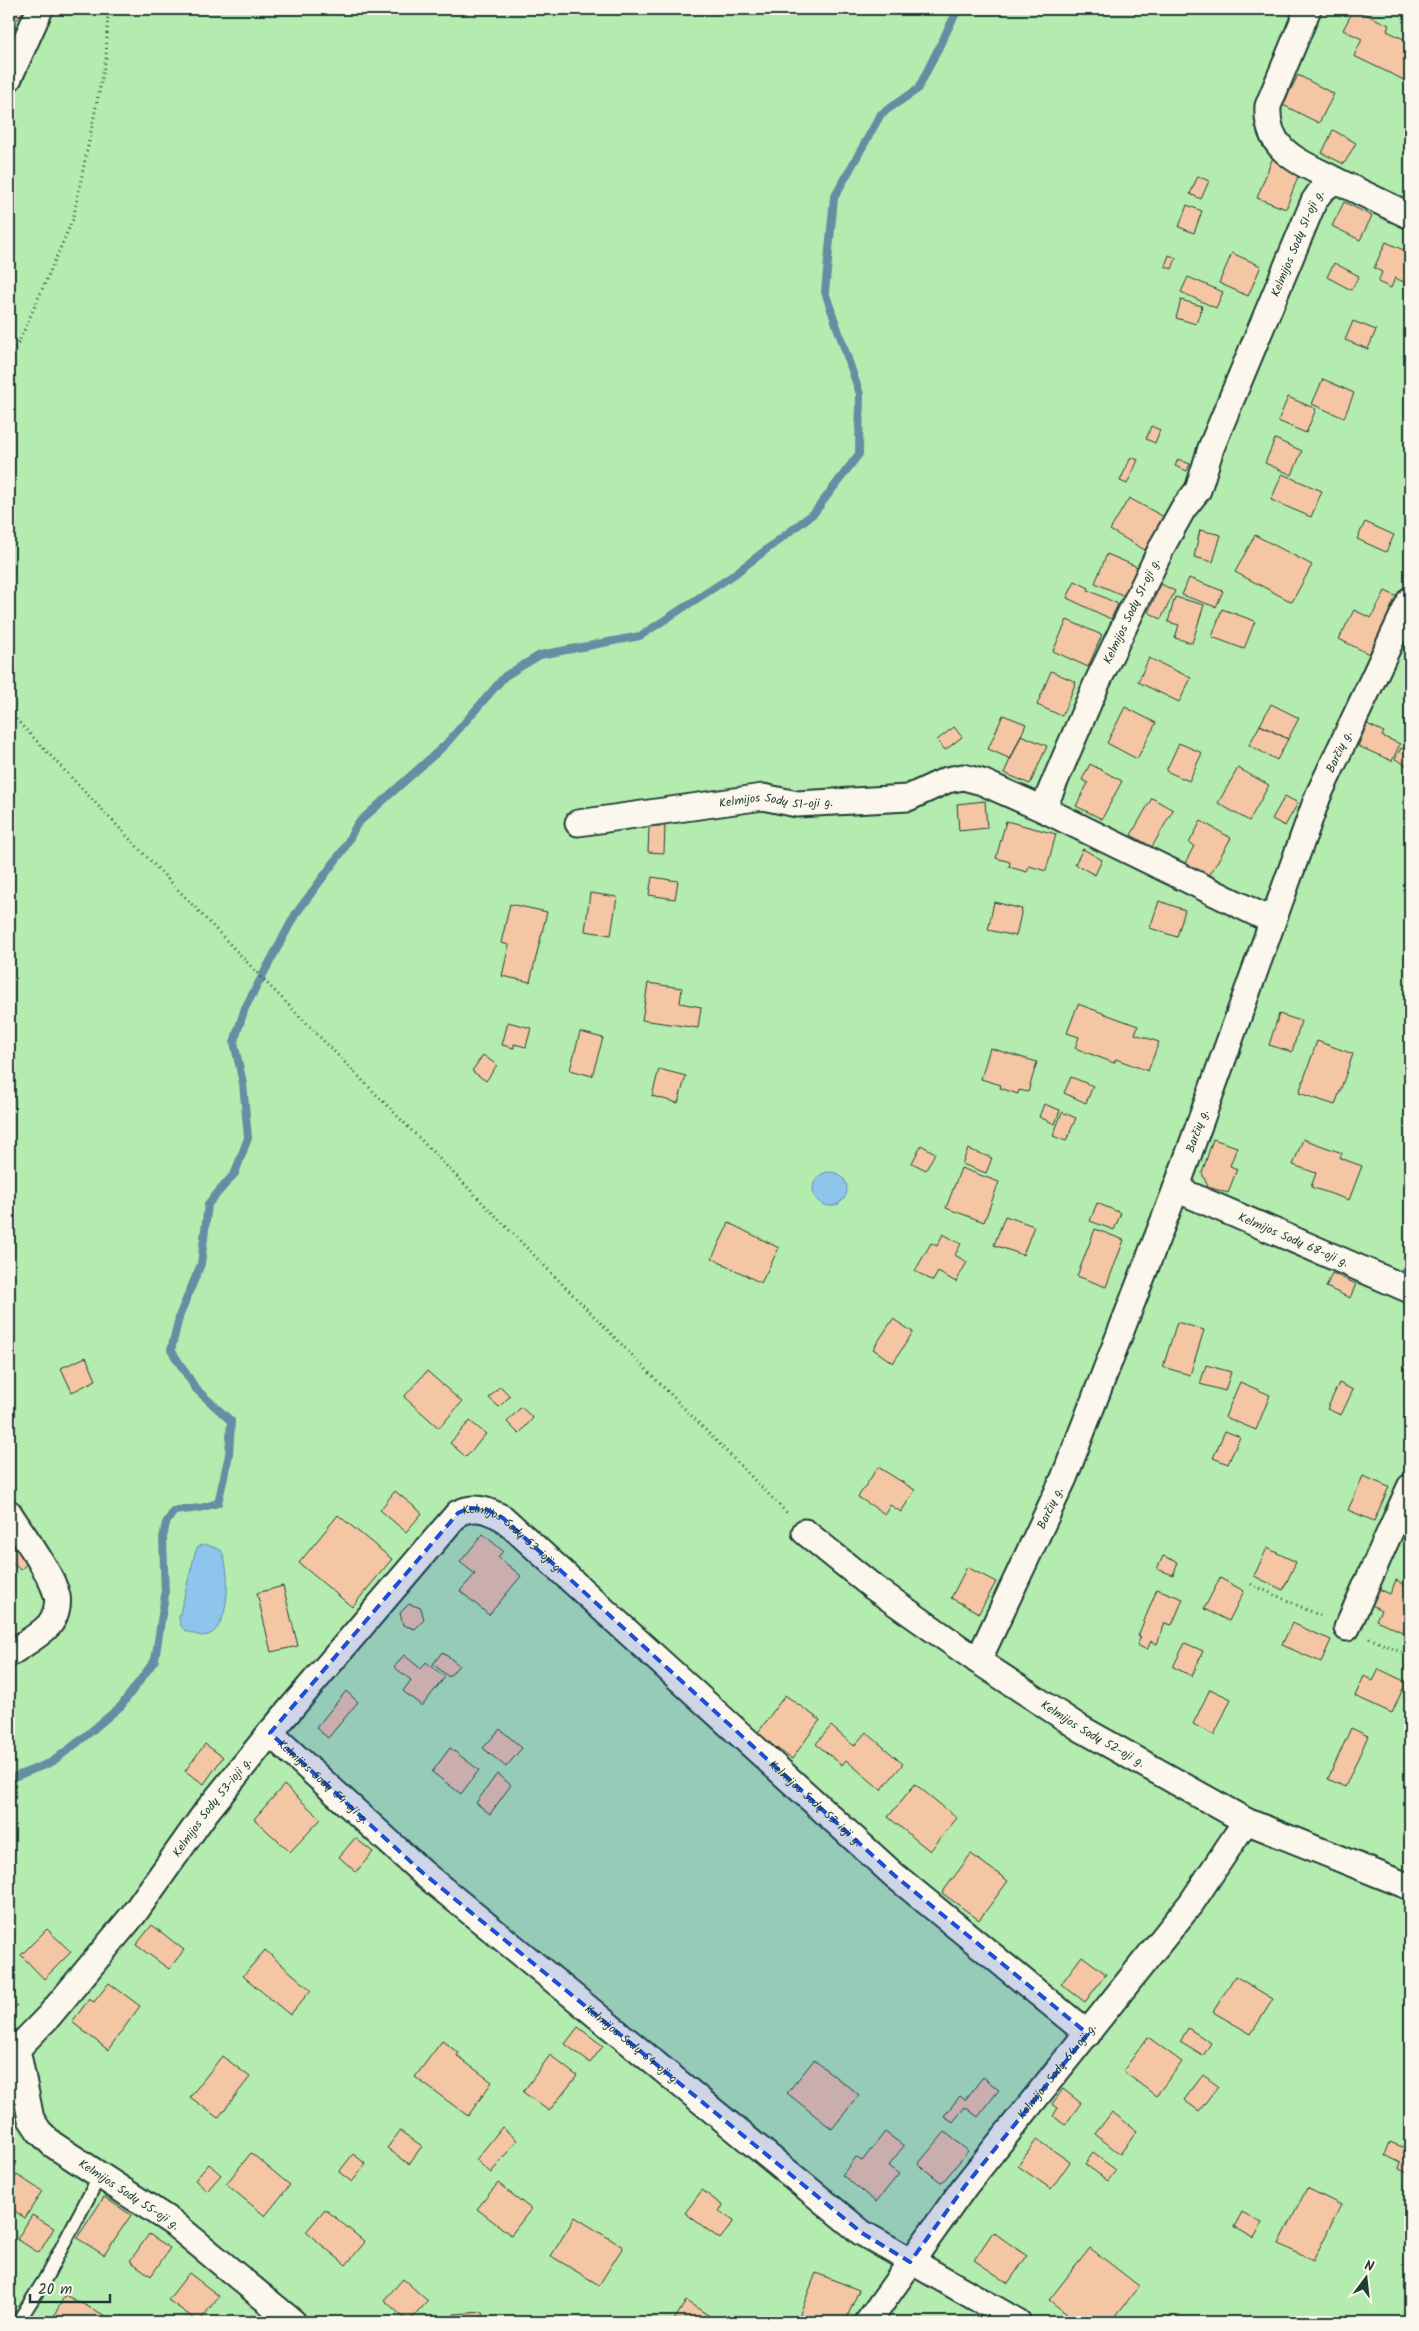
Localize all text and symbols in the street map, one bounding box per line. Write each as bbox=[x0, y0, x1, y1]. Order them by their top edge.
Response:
street label: Kelmijos Sodų 51-oji g. bbox=[1266, 185, 1329, 300]
street label: Kelmijos Sodų 51-oji g. bbox=[1098, 555, 1165, 667]
street label: Barčių g. bbox=[1321, 727, 1357, 776]
street label: Kelmijos Sodų 51-oji g. bbox=[718, 787, 834, 814]
street label: Barčių g. bbox=[1181, 1106, 1214, 1155]
street label: Kelmijos Sodų 68-oji g. bbox=[1235, 1207, 1352, 1272]
street label: Barčių g. bbox=[1032, 1484, 1068, 1532]
street label: Kelmijos Sodų 53-ioji g. bbox=[460, 1499, 568, 1578]
street label: Kelmijos Sodų 52-oji g. bbox=[1037, 1695, 1149, 1772]
street label: Kelmijos Sodų 54-oji g. bbox=[273, 1735, 373, 1829]
street label: Kelmijos Sodų 53-ioji g. bbox=[168, 1753, 256, 1861]
street label: Kelmijos Sodų 53-ioji g. bbox=[764, 1755, 867, 1851]
street label: Kelmijos Sodų 54-oji g. bbox=[581, 2000, 684, 2089]
street label: Kelmijos Sodų 64-oji g. bbox=[1012, 2019, 1101, 2123]
street label: Kelmijos Sodų 55-oji g. bbox=[75, 2154, 184, 2235]
north arrow bbox=[1342, 2254, 1392, 2304]
text: N bbox=[1362, 2255, 1376, 2278]
scale bar bbox=[30, 2271, 110, 2303]
text: 20 m bbox=[38, 2278, 72, 2302]

